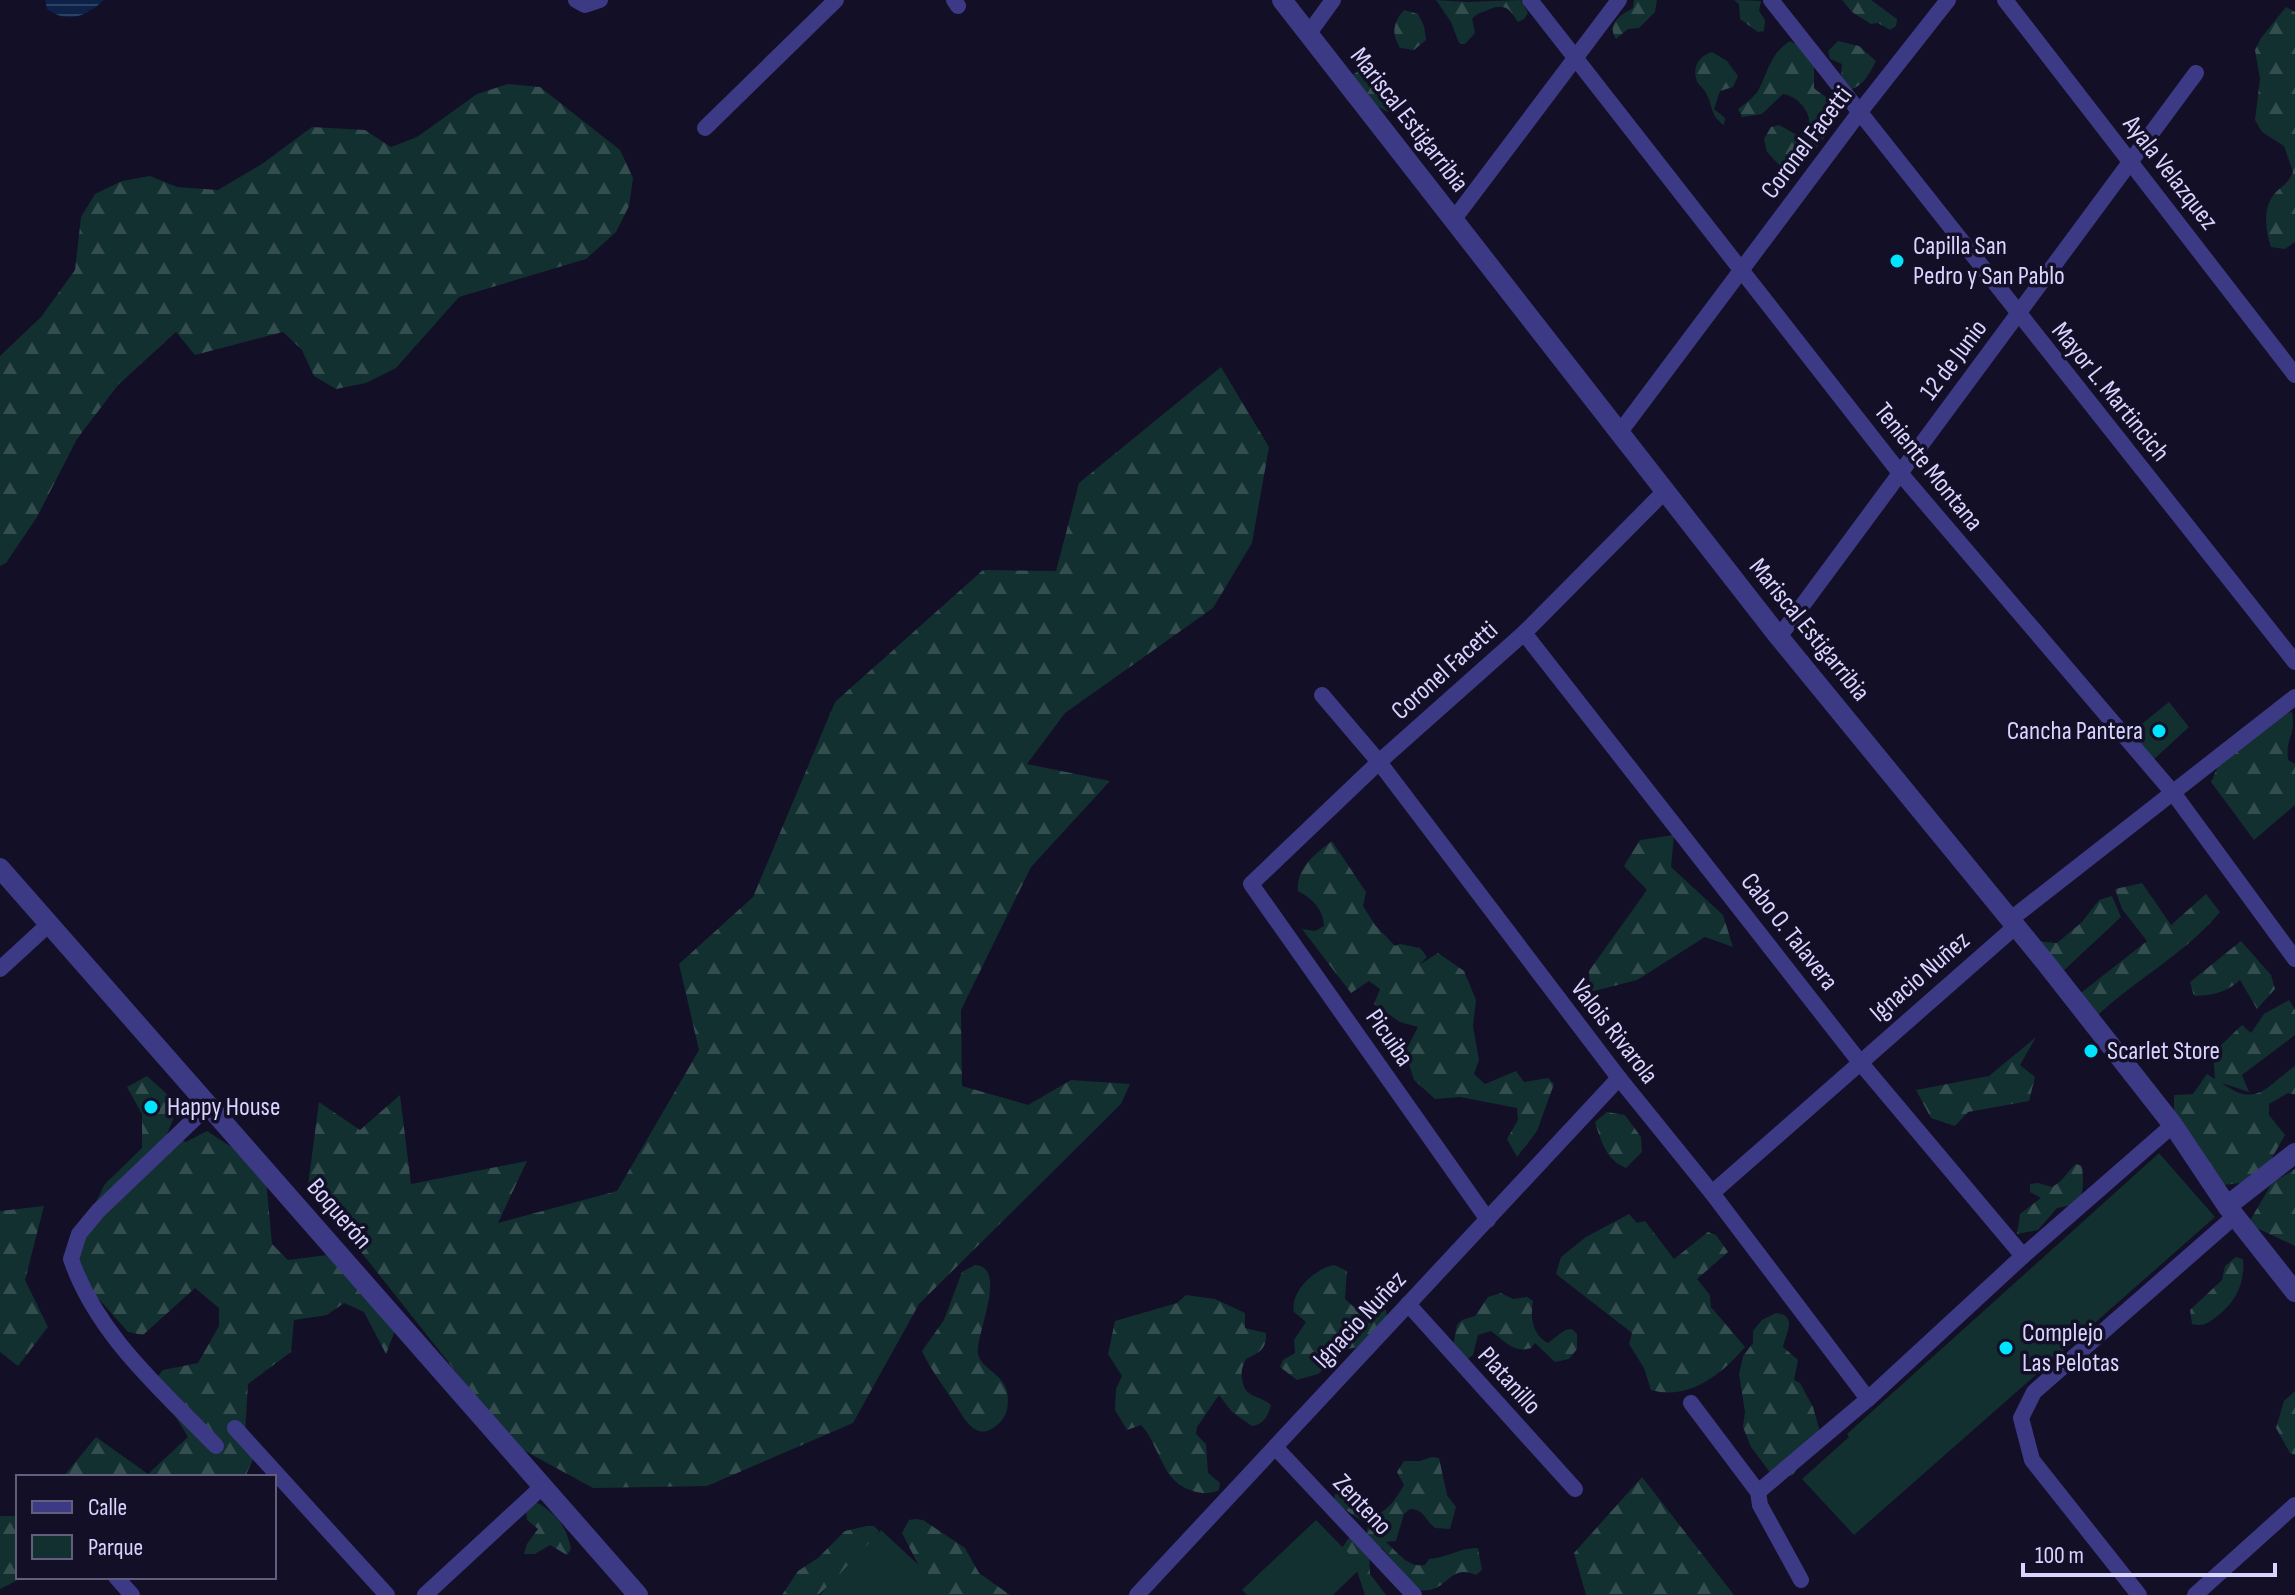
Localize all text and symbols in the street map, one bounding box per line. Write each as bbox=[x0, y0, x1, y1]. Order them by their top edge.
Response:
street label: Mariscal Estigarribia bbox=[1343, 42, 1475, 198]
street label: Coronel Facetti bbox=[1755, 81, 1859, 205]
street label: Ayala Velazquez bbox=[2115, 109, 2224, 236]
place label: Capilla San Pedro y San Pablo bbox=[1913, 231, 2065, 292]
marker: Capilla San Pedro y San Pablo bbox=[1888, 252, 1906, 270]
street label: 12 de Junio bbox=[1914, 314, 1994, 406]
street label: Mayor L. Martincich bbox=[2044, 316, 2176, 468]
street label: Teniente Montana bbox=[1867, 397, 1989, 537]
street label: Mariscal Estigarribia bbox=[1742, 552, 1876, 708]
street label: Coronel Facetti bbox=[1385, 615, 1505, 727]
place label: Cancha Pantera bbox=[2007, 716, 2143, 747]
marker: Cancha Pantera bbox=[2150, 722, 2168, 740]
street label: Cabo O. Talavera bbox=[1734, 867, 1844, 997]
street label: Ignacio Nuñez bbox=[1864, 925, 1976, 1029]
street label: Valois Rivarola bbox=[1564, 974, 1664, 1090]
street label: Picuiba bbox=[1358, 1003, 1420, 1073]
place label: Scarlet Store bbox=[2107, 1036, 2220, 1067]
marker: Scarlet Store bbox=[2082, 1042, 2100, 1060]
place label: Happy House bbox=[167, 1092, 280, 1123]
marker: Happy House bbox=[142, 1098, 160, 1116]
street label: Boquerón bbox=[300, 1172, 378, 1256]
street label: Ignacio Nuñez bbox=[1307, 1265, 1413, 1375]
place label: Complejo Las Pelotas bbox=[2022, 1318, 2119, 1379]
marker: Complejo Las Pelotas bbox=[1997, 1339, 2015, 1357]
street label: Platanillo bbox=[1471, 1341, 1547, 1421]
street label: Zenteno bbox=[1326, 1468, 1398, 1542]
legend bbox=[16, 1475, 276, 1579]
text: Calle bbox=[88, 1493, 127, 1522]
scale bar bbox=[2023, 1527, 2275, 1577]
text: Parque bbox=[88, 1533, 143, 1562]
text: 100 m bbox=[2035, 1541, 2084, 1570]

